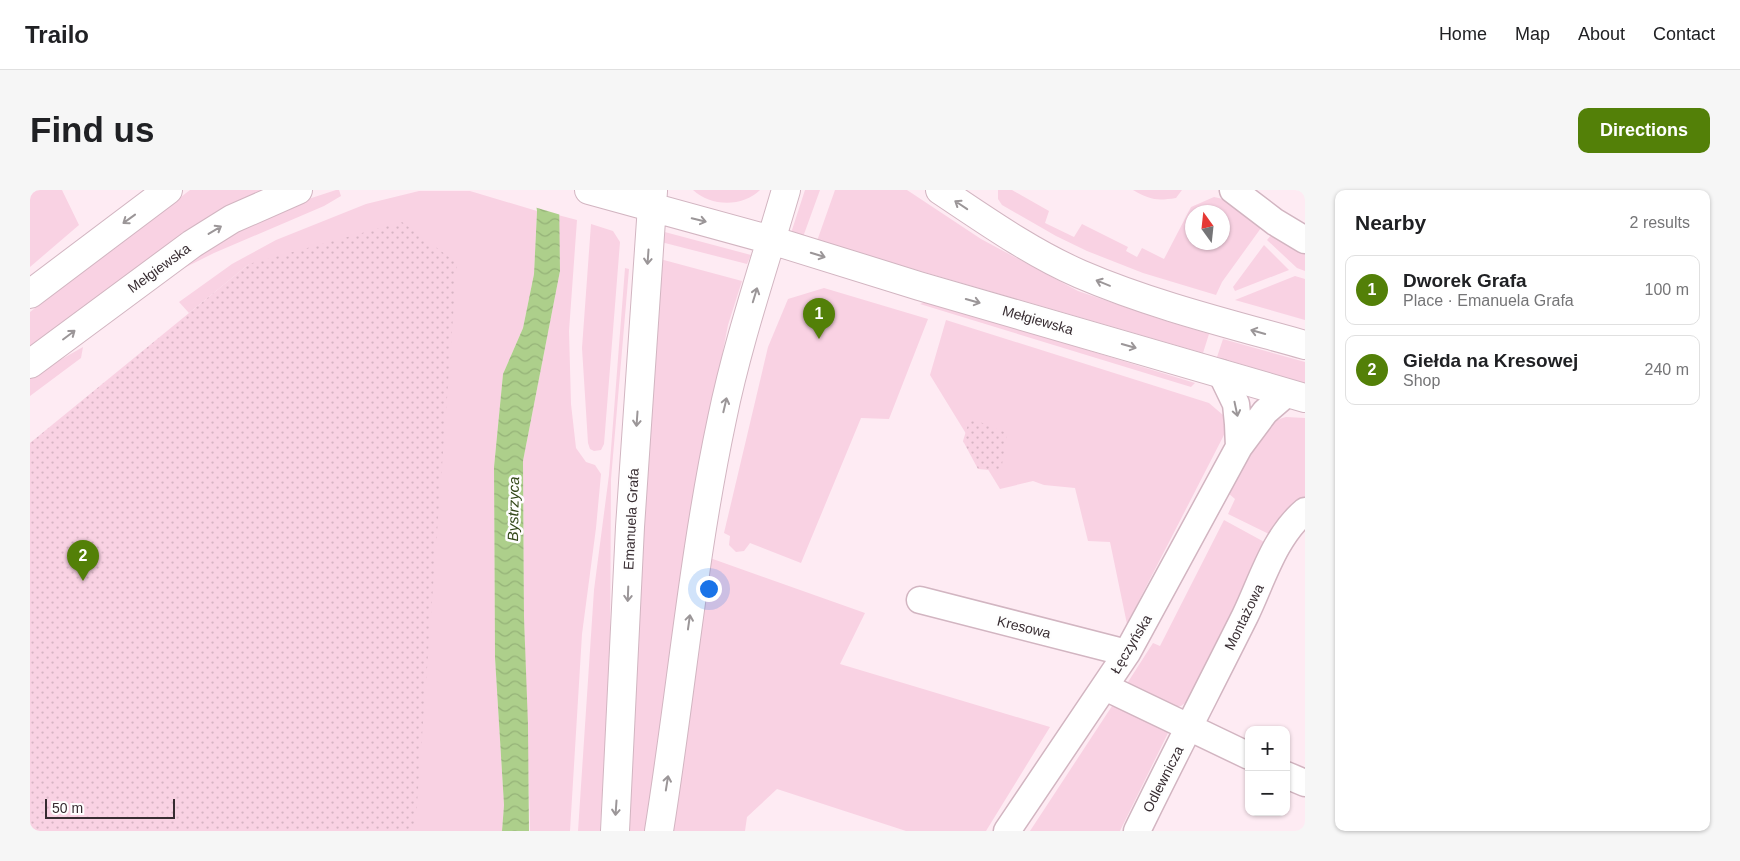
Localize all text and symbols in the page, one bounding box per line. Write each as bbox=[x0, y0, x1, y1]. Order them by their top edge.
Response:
text: Trailo bbox=[25, 21, 89, 48]
text: Home bbox=[1439, 24, 1487, 44]
text: Map bbox=[1515, 24, 1550, 44]
text: About bbox=[1578, 24, 1625, 44]
text: Contact bbox=[1653, 24, 1715, 44]
button: Directions bbox=[1578, 108, 1710, 153]
text: Find us bbox=[30, 110, 154, 149]
one-way arrow bbox=[955, 199, 969, 209]
north arrow bbox=[1185, 205, 1230, 250]
text: Nearby bbox=[1355, 211, 1426, 234]
one-way arrow bbox=[122, 214, 136, 224]
text: 2 results bbox=[1630, 214, 1690, 231]
one-way arrow bbox=[691, 216, 707, 225]
one-way arrow bbox=[208, 224, 222, 234]
street label: Mełgiewska bbox=[125, 240, 193, 296]
one-way arrow bbox=[643, 248, 653, 264]
one-way arrow bbox=[809, 250, 825, 260]
text: Dworek Grafa bbox=[1403, 270, 1527, 291]
one-way arrow bbox=[1096, 278, 1111, 288]
text: 1 bbox=[1368, 281, 1376, 298]
text: 100 m bbox=[1645, 281, 1689, 298]
one-way arrow bbox=[750, 287, 760, 303]
text: Place · Emanuela Grafa bbox=[1403, 292, 1574, 309]
one-way arrow bbox=[965, 297, 981, 307]
pin: 1 bbox=[803, 298, 835, 339]
street label: Mełgiewska bbox=[1001, 302, 1076, 338]
one-way arrow bbox=[1251, 326, 1267, 336]
one-way arrow bbox=[62, 329, 75, 340]
one-way arrow bbox=[1121, 342, 1137, 352]
text: Giełda na Kresowej bbox=[1403, 350, 1578, 371]
text: 2 bbox=[1368, 361, 1376, 378]
text: 240 m bbox=[1645, 361, 1689, 378]
text: Shop bbox=[1403, 372, 1440, 389]
one-way arrow bbox=[721, 398, 730, 414]
one-way arrow bbox=[1231, 400, 1241, 416]
one-way arrow bbox=[632, 411, 641, 427]
street label: Emanuela Grafa bbox=[620, 467, 642, 570]
water label: Bystrzyca bbox=[504, 476, 522, 542]
pin: 2 bbox=[67, 540, 99, 581]
your location bbox=[696, 576, 722, 602]
street label: Montażowa bbox=[1221, 581, 1267, 653]
one-way arrow bbox=[623, 585, 632, 601]
street label: Łęczyńska bbox=[1107, 611, 1155, 676]
street label: Kresowa bbox=[996, 613, 1053, 641]
one-way arrow bbox=[684, 614, 694, 630]
map controls bbox=[1245, 726, 1290, 816]
button: + bbox=[1245, 726, 1290, 771]
street label: Odlewnicza bbox=[1139, 743, 1187, 815]
button: − bbox=[1245, 771, 1290, 816]
one-way arrow bbox=[662, 775, 672, 791]
scale bar bbox=[45, 796, 175, 819]
text: 50 m bbox=[52, 800, 83, 816]
one-way arrow bbox=[611, 800, 621, 816]

